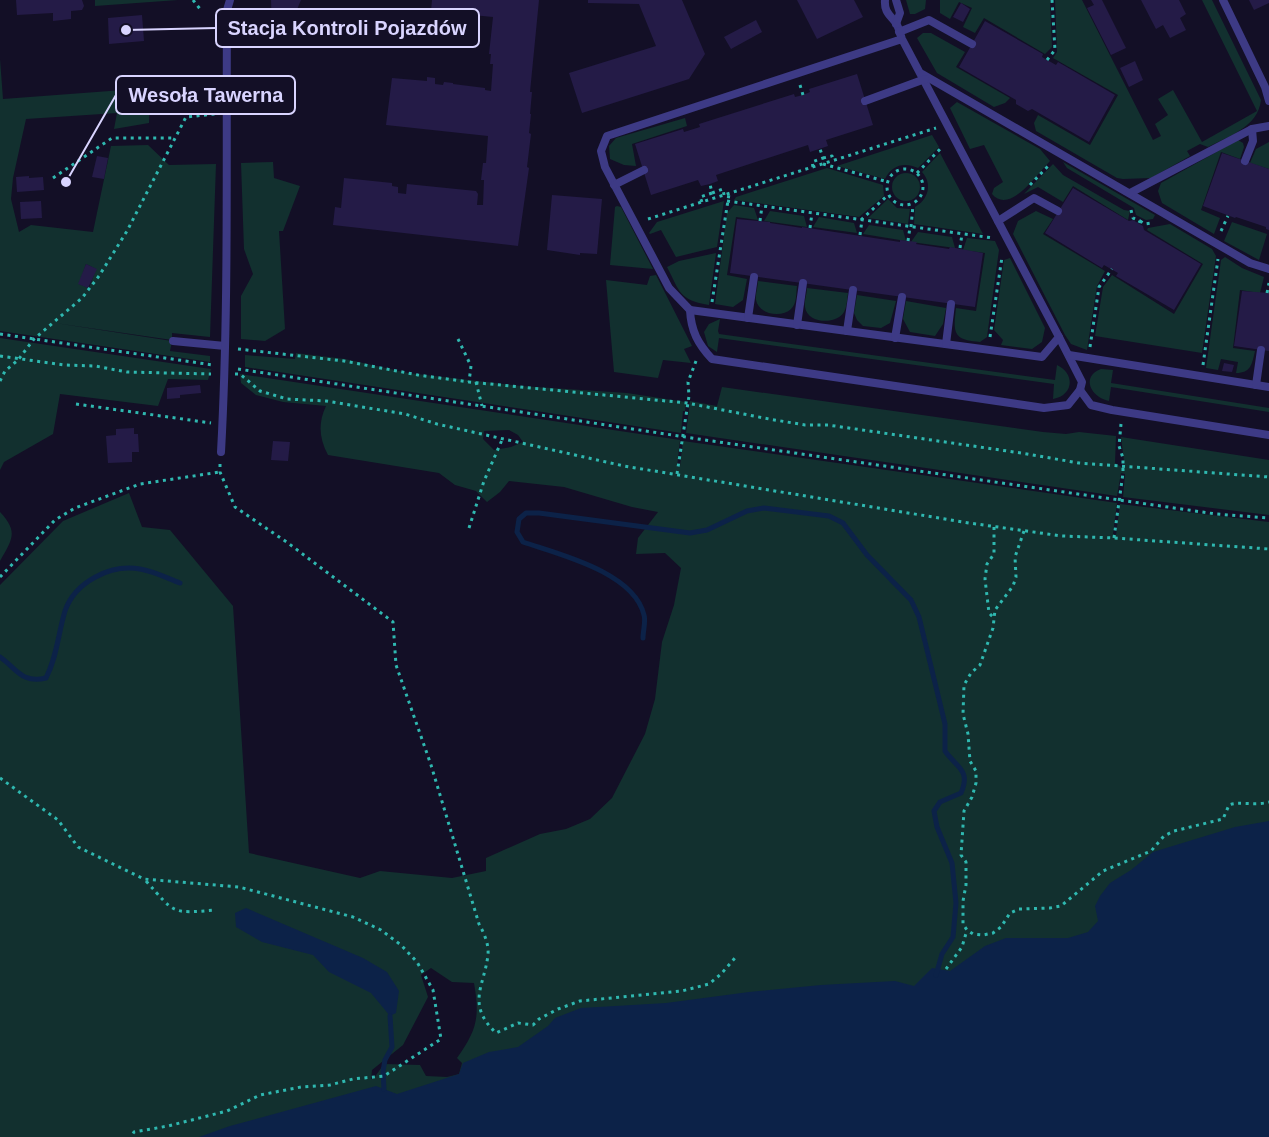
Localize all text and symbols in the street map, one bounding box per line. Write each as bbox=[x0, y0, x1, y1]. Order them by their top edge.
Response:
callout: Stacja Kontroli Pojazdów bbox=[216, 9, 479, 47]
text: Stacja Kontroli Pojazdów bbox=[228, 17, 467, 39]
callout: Wesoła Tawerna bbox=[116, 76, 295, 114]
text: Wesoła Tawerna bbox=[129, 84, 284, 106]

